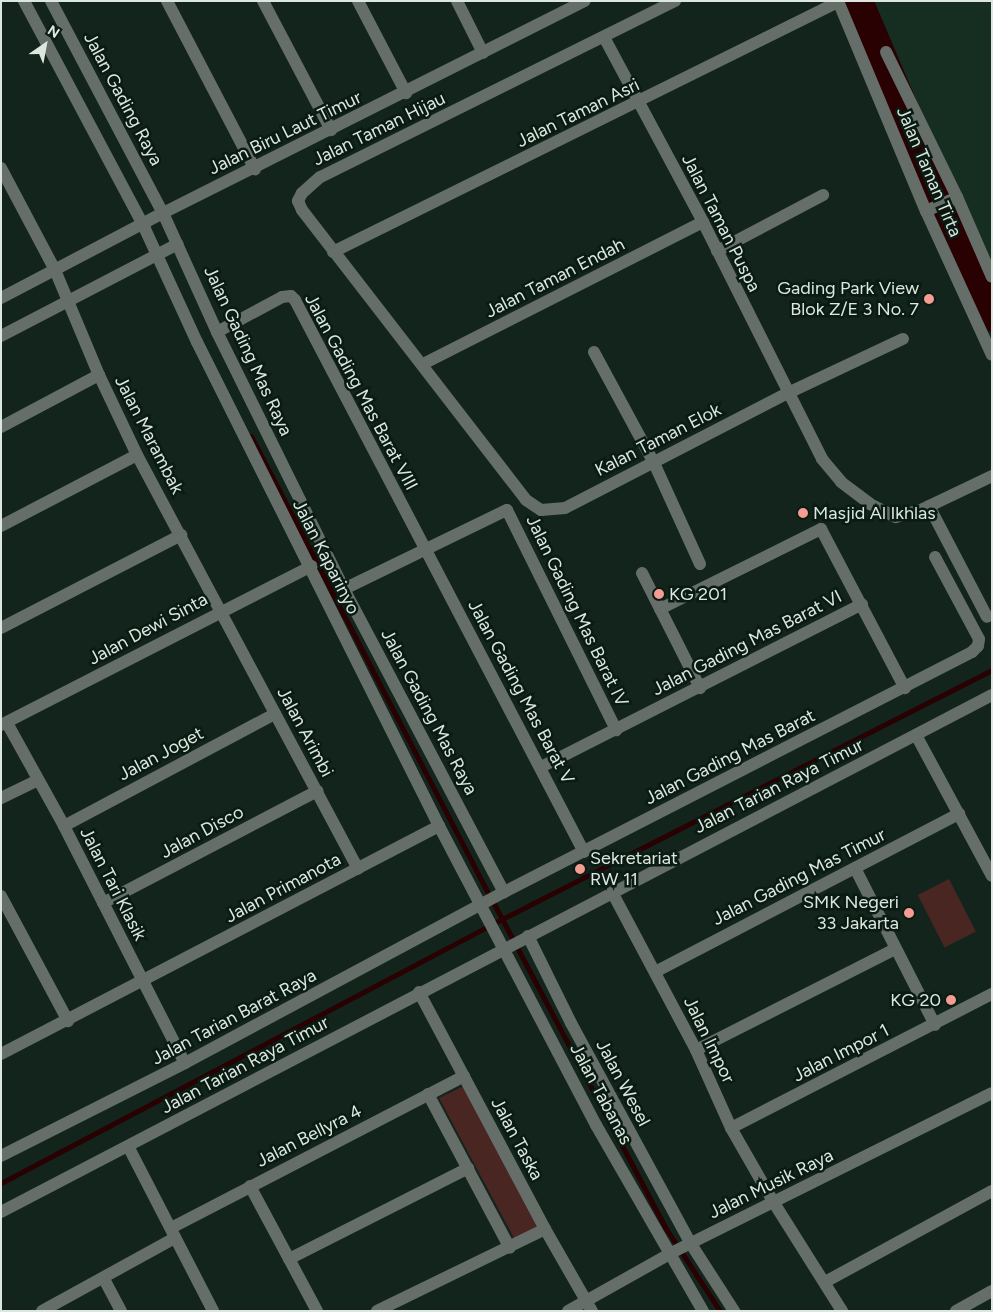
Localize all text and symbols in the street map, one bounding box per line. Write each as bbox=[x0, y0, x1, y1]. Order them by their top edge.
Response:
north arrow bbox=[20, 20, 70, 70]
text: N bbox=[44, 22, 63, 42]
street label: Jalan Gading Raya bbox=[79, 29, 167, 169]
street label: Jalan Taman Asri bbox=[513, 74, 643, 152]
street label: Jalan Biru Laut Timur bbox=[205, 87, 365, 179]
street label: Jalan Taman Hijau bbox=[309, 88, 449, 170]
street label: Jalan Taman Tirta bbox=[892, 104, 966, 240]
street label: Jalan Taman Puspa bbox=[677, 151, 765, 295]
street label: Jalan Taman Endah bbox=[482, 234, 628, 322]
street label: Jalan Gading Mas Raya bbox=[199, 263, 297, 439]
place label: Gading Park View Blok Z/E 3 No. 7 bbox=[777, 278, 919, 320]
street label: Jalan Gading Mas Barat VIII bbox=[300, 290, 422, 494]
marker: Gading Park View Blok Z/E 3 No. 7 bbox=[923, 293, 935, 305]
street label: Jalan Marambak bbox=[110, 372, 188, 498]
street label: Kalan Taman Elok bbox=[591, 399, 725, 481]
street label: Jalan Kaparinyo bbox=[288, 496, 364, 618]
place label: Masjid Al Ikhlas bbox=[813, 502, 936, 524]
marker: Masjid Al Ikhlas bbox=[797, 507, 809, 519]
street label: Jalan Gading Mas Barat IV bbox=[521, 512, 633, 710]
place label: KG 201 bbox=[669, 583, 727, 605]
street label: Jalan Gading Mas Barat VI bbox=[649, 586, 845, 700]
street label: Jalan Dewi Sinta bbox=[85, 588, 211, 670]
marker: KG 201 bbox=[653, 588, 665, 600]
street label: Jalan Gading Mas Barat V bbox=[463, 596, 579, 788]
street label: Jalan Gading Mas Raya bbox=[376, 625, 482, 799]
street label: Jalan Arimbi bbox=[272, 683, 338, 781]
street label: Jalan Gading Mas Barat bbox=[641, 705, 819, 809]
street label: Jalan Joget bbox=[115, 723, 207, 785]
street label: Jalan Tarian Raya Timur bbox=[691, 734, 867, 838]
street label: Jalan Disco bbox=[157, 801, 247, 863]
street label: Jalan Tari Klasik bbox=[75, 824, 151, 944]
street label: Jalan Gading Mas Timur bbox=[709, 824, 889, 930]
place label: Sekretariat RW 11 bbox=[590, 848, 678, 891]
street label: Jalan Primanota bbox=[222, 849, 344, 927]
marker: Sekretariat RW 11 bbox=[574, 863, 586, 875]
place label: SMK Negeri 33 Jakarta bbox=[803, 892, 899, 934]
marker: SMK Negeri 33 Jakarta bbox=[903, 907, 915, 919]
street label: Jalan Tarian Barat Raya bbox=[148, 964, 320, 1070]
place label: KG 20 bbox=[890, 989, 941, 1011]
street label: Jalan Impor bbox=[679, 993, 739, 1087]
marker: KG 20 bbox=[945, 994, 957, 1006]
street label: Jalan Tarian Raya Timur bbox=[157, 1012, 333, 1118]
street label: Jalan Impor 1 bbox=[789, 1019, 893, 1087]
street label: Jalan Wesel bbox=[591, 1036, 655, 1130]
street label: Jalan Tabanas bbox=[565, 1040, 637, 1148]
street label: Jalan Taska bbox=[486, 1094, 548, 1184]
street label: Jalan Bellyra 4 bbox=[253, 1100, 365, 1172]
street label: Jalan Musik Raya bbox=[705, 1145, 837, 1223]

